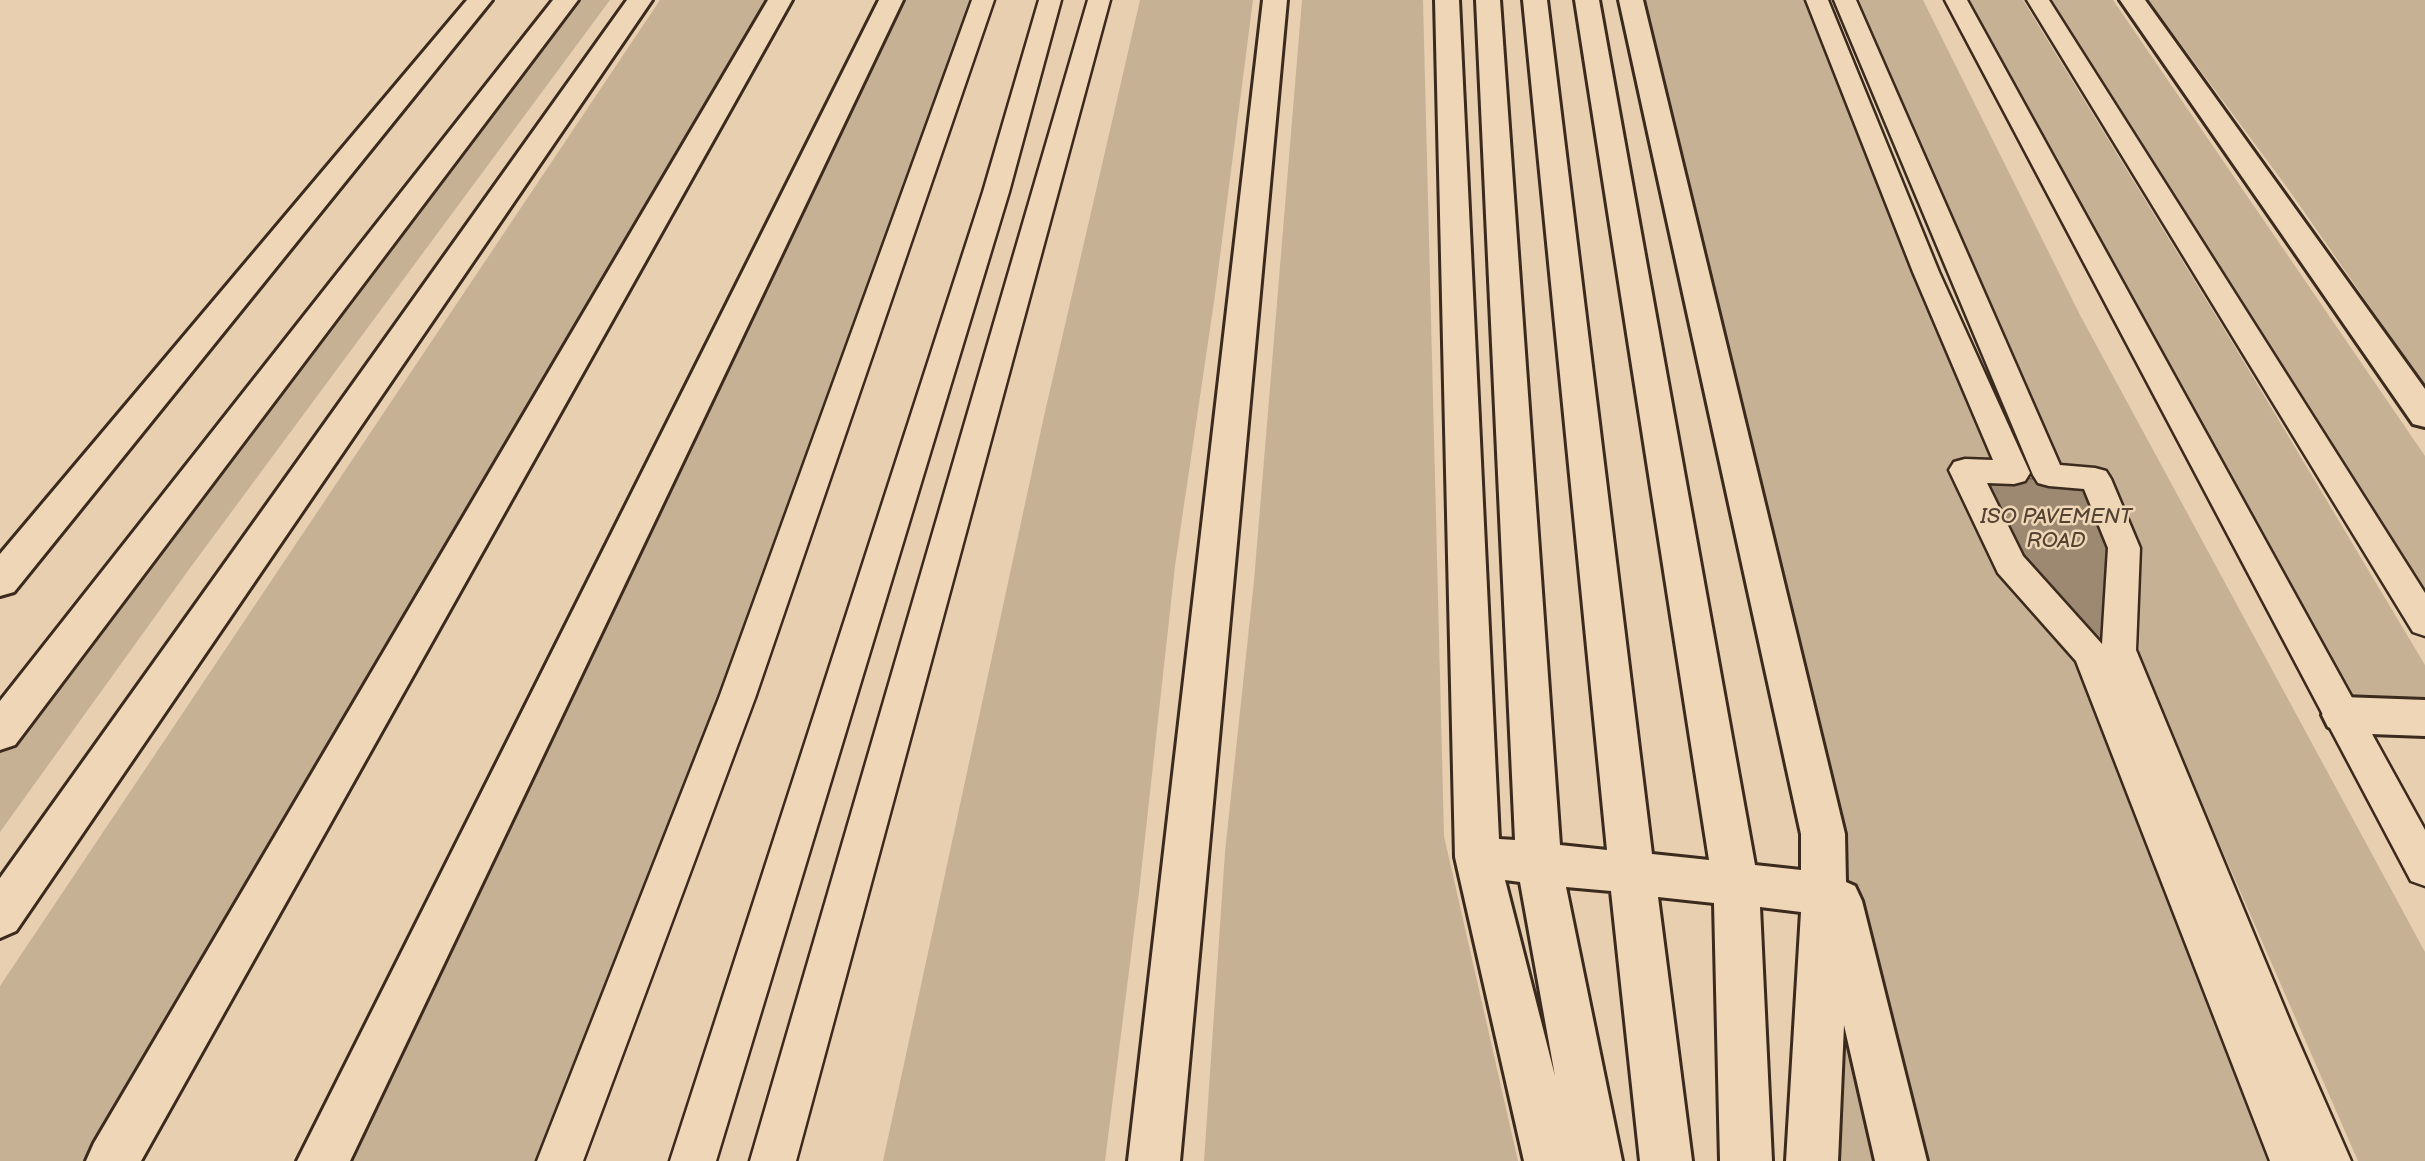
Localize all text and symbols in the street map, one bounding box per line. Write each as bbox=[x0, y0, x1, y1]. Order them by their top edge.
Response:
water label: ISO PAVEMENT ROAD bbox=[1980, 505, 2132, 555]

